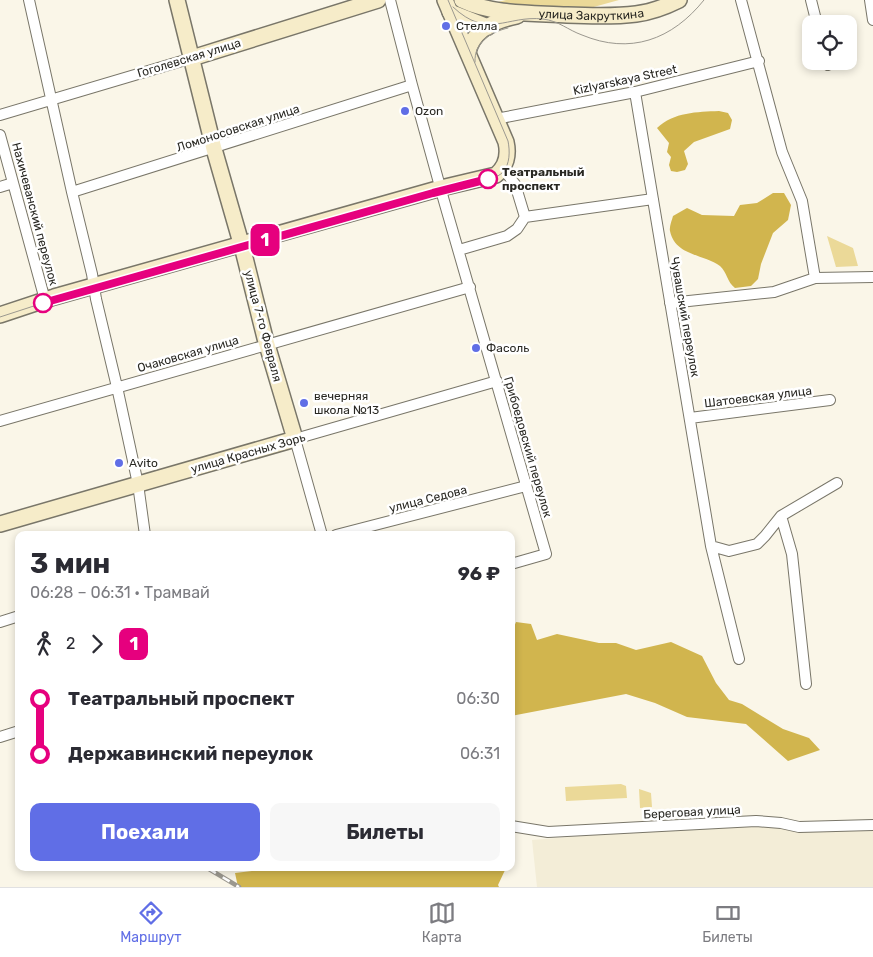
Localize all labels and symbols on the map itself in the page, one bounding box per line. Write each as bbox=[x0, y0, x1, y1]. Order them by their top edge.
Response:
street label: улица Закруткина bbox=[538, 6, 645, 23]
place label: Стелла bbox=[456, 19, 497, 33]
marker: Стелла bbox=[440, 20, 452, 32]
street label: Гоголевская улица bbox=[136, 36, 242, 80]
street label: Kizlyarskaya Street bbox=[572, 62, 679, 98]
street label: Ломоносовская улица bbox=[175, 101, 301, 155]
place label: Ozon bbox=[415, 104, 443, 118]
marker: Ozon bbox=[399, 105, 411, 117]
street label: Нахичеванский переулок bbox=[9, 141, 61, 288]
place label: Театральный проспект bbox=[502, 165, 585, 193]
marker: Театральный проспект bbox=[478, 169, 498, 189]
line badge: 1 bbox=[249, 224, 281, 256]
street label: Чувашский переулок bbox=[668, 256, 703, 379]
street label: улица 7-го Февраля bbox=[241, 269, 285, 383]
unlabelled marker bbox=[33, 293, 53, 313]
street label: Очаковская улица bbox=[136, 333, 240, 375]
place label: Фасоль bbox=[486, 341, 529, 355]
marker: Фасоль bbox=[470, 342, 482, 354]
street label: Грибоедовский переулок bbox=[501, 375, 555, 519]
street label: Шатоевская улица bbox=[703, 383, 813, 411]
place label: вечерняя школа №13 bbox=[314, 389, 379, 417]
marker: вечерняя школа №13 bbox=[298, 397, 310, 409]
street label: улица Красных Зорь bbox=[189, 430, 307, 476]
place label: Avito bbox=[129, 456, 158, 470]
marker: Avito bbox=[113, 457, 125, 469]
street label: улица Седова bbox=[388, 483, 468, 515]
street label: Береговая улица bbox=[643, 802, 741, 822]

